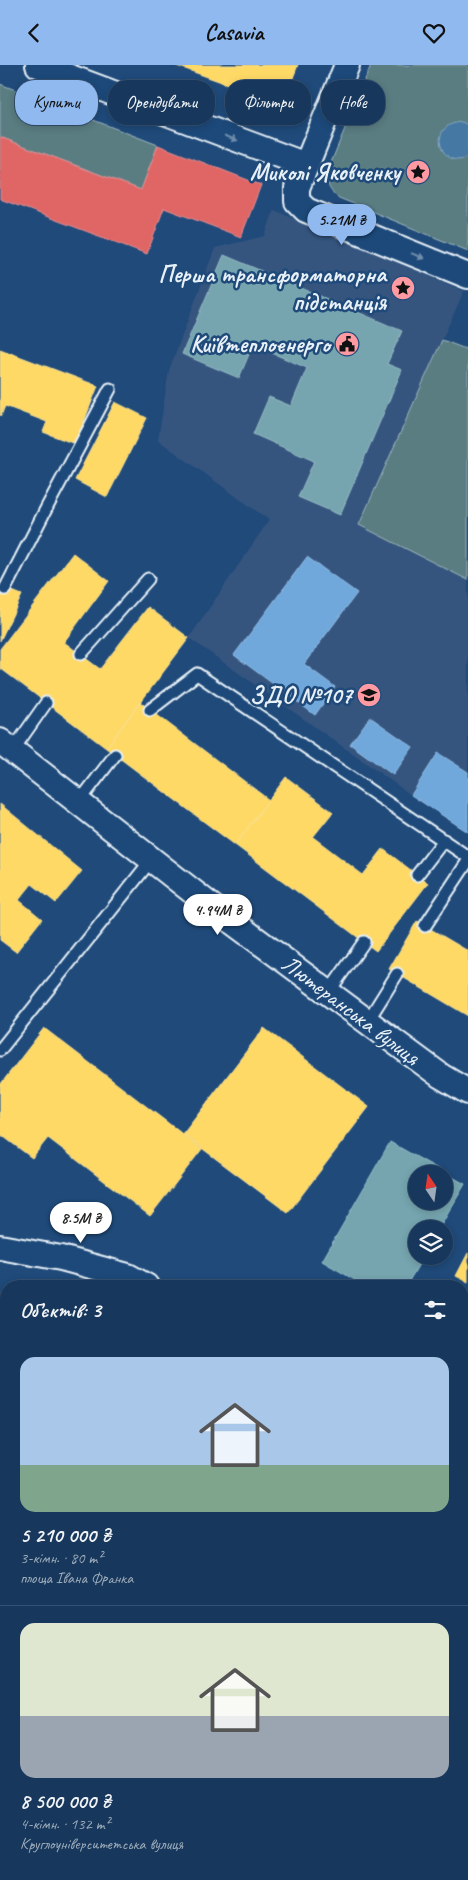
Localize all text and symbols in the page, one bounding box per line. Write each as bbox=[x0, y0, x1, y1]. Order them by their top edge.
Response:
icon: back bbox=[20, 19, 48, 47]
text: Casavia bbox=[205, 19, 263, 47]
icon: heart bbox=[420, 19, 448, 47]
chip: Купити bbox=[15, 80, 98, 125]
chip: Орендувати bbox=[108, 80, 215, 125]
chip: Фільтри bbox=[225, 80, 311, 125]
chip: Нове bbox=[321, 80, 385, 125]
one-way arrow bbox=[224, 135, 239, 142]
place label: Миколі Яковченку bbox=[250, 157, 403, 187]
place icon: Миколі Яковченку bbox=[405, 159, 431, 185]
pin: 5.21M ₴ bbox=[296, 203, 388, 246]
text: 5.21M ₴ bbox=[318, 210, 366, 230]
one-way arrow bbox=[410, 252, 425, 260]
place label: Перша трансформаторна підстанція bbox=[158, 259, 388, 317]
place icon: Перша трансформаторна підстанція bbox=[390, 275, 416, 301]
place label: Київтеплоенерго bbox=[190, 329, 333, 359]
public building icon: Київтеплоенерго bbox=[334, 331, 360, 357]
place label: ЗДО №107 bbox=[249, 680, 354, 710]
school or university icon: ЗДО №107 bbox=[356, 682, 382, 708]
pin: 4.94M ₴ bbox=[172, 893, 264, 936]
text: 4.94M ₴ bbox=[194, 900, 242, 920]
street label: Лютеранська вулиця bbox=[276, 948, 427, 1073]
north arrow bbox=[408, 1165, 452, 1210]
map controls bbox=[408, 1165, 453, 1265]
pin: 8.5M ₴ bbox=[40, 1201, 122, 1244]
text: 8.5M ₴ bbox=[61, 1208, 101, 1228]
button: layers bbox=[408, 1220, 453, 1265]
icon: filters bbox=[421, 1296, 449, 1324]
text: Об’єктів: 3 bbox=[20, 1297, 101, 1323]
icon: home bbox=[190, 1390, 280, 1480]
text: 5 210 000 ₴ bbox=[20, 1522, 111, 1548]
text: 3-кімн. · 80 m² bbox=[20, 1548, 102, 1568]
text: площа Івана Франка bbox=[20, 1568, 133, 1588]
icon: home bbox=[190, 1655, 280, 1745]
text: 8 500 000 ₴ bbox=[20, 1788, 111, 1814]
text: 4-кімн. · 132 m² bbox=[20, 1814, 110, 1834]
text: Круглоуніверситетська вулиця bbox=[20, 1834, 183, 1854]

